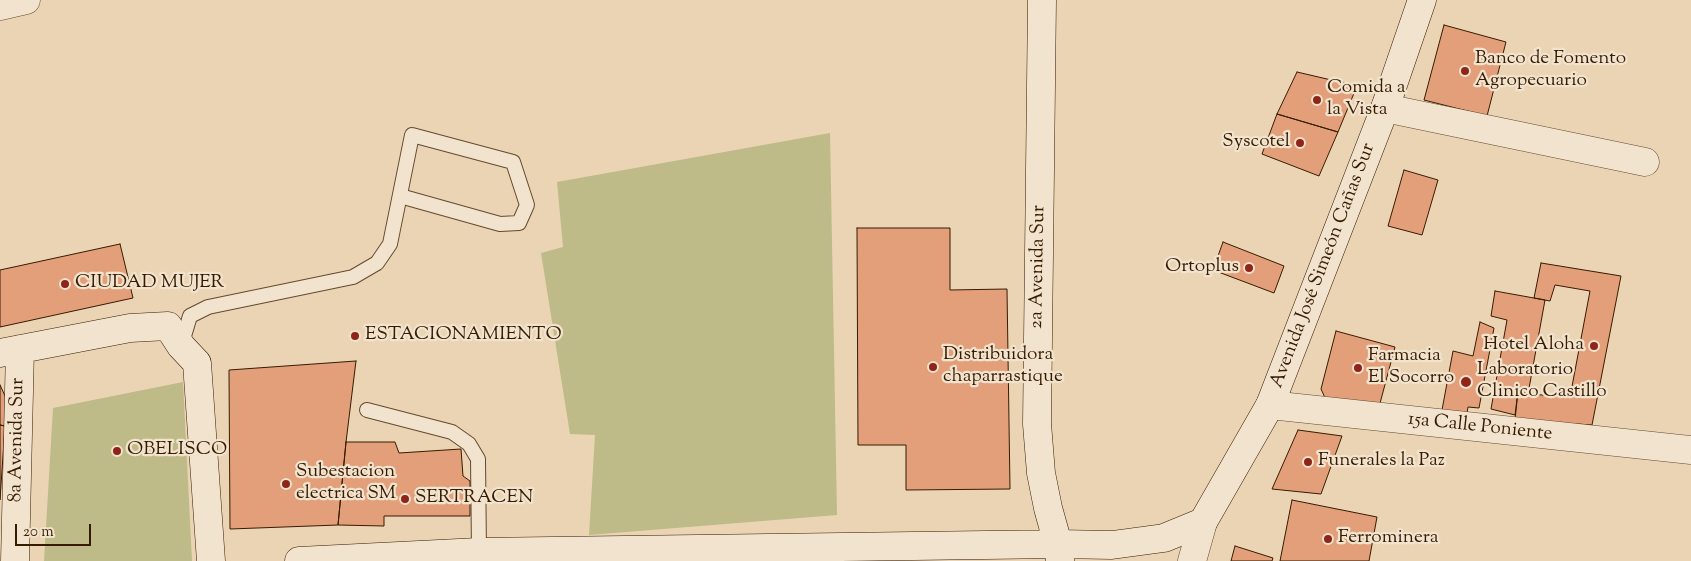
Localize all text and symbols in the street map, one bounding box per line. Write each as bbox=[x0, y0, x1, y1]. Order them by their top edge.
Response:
place label: Banco de Fomento Agropecuario bbox=[1475, 49, 1626, 93]
marker: Banco de Fomento Agropecuario bbox=[1459, 65, 1471, 77]
place label: Comida a la Vista bbox=[1327, 78, 1405, 122]
marker: Comida a la Vista bbox=[1311, 94, 1323, 106]
place label: Syscotel bbox=[1222, 132, 1290, 154]
marker: Syscotel bbox=[1294, 137, 1306, 149]
street label: Avenida José Simeón Cañas Sur bbox=[1267, 140, 1381, 392]
street label: 2a Avenida Sur bbox=[1027, 205, 1051, 329]
place label: Ortoplus bbox=[1165, 257, 1239, 279]
marker: Ortoplus bbox=[1243, 262, 1255, 274]
place label: CIUDAD MUJER bbox=[75, 273, 224, 295]
marker: CIUDAD MUJER bbox=[59, 278, 71, 290]
place label: ESTACIONAMIENTO bbox=[365, 325, 562, 347]
marker: ESTACIONAMIENTO bbox=[349, 330, 361, 342]
place label: Hotel Aloha bbox=[1483, 335, 1584, 357]
marker: Hotel Aloha bbox=[1588, 340, 1600, 352]
place label: Distribuidora chaparrastique bbox=[943, 345, 1063, 389]
place label: Farmacia El Socorro bbox=[1368, 346, 1454, 390]
place label: Laboratorio Clinico Castillo bbox=[1477, 360, 1607, 404]
marker: Distribuidora chaparrastique bbox=[927, 361, 939, 373]
marker: Farmacia El Socorro bbox=[1352, 362, 1364, 374]
marker: Laboratorio Clinico Castillo bbox=[1459, 375, 1473, 389]
street label: 8a Avenida Sur bbox=[6, 378, 30, 502]
street label: 15a Calle Poniente bbox=[1407, 409, 1553, 447]
place label: OBELISCO bbox=[127, 440, 227, 462]
marker: OBELISCO bbox=[111, 445, 123, 457]
place label: Funerales la Paz bbox=[1318, 451, 1445, 473]
marker: Funerales la Paz bbox=[1302, 456, 1314, 468]
place label: Subestacion electrica SM bbox=[296, 462, 396, 506]
marker: Subestacion electrica SM bbox=[280, 478, 292, 490]
place label: SERTRACEN bbox=[415, 488, 533, 510]
marker: SERTRACEN bbox=[399, 493, 411, 505]
scale bar bbox=[18, 514, 94, 546]
text: 20 m bbox=[23, 522, 54, 543]
place label: Ferrominera bbox=[1338, 528, 1439, 550]
marker: Ferrominera bbox=[1322, 533, 1334, 545]

